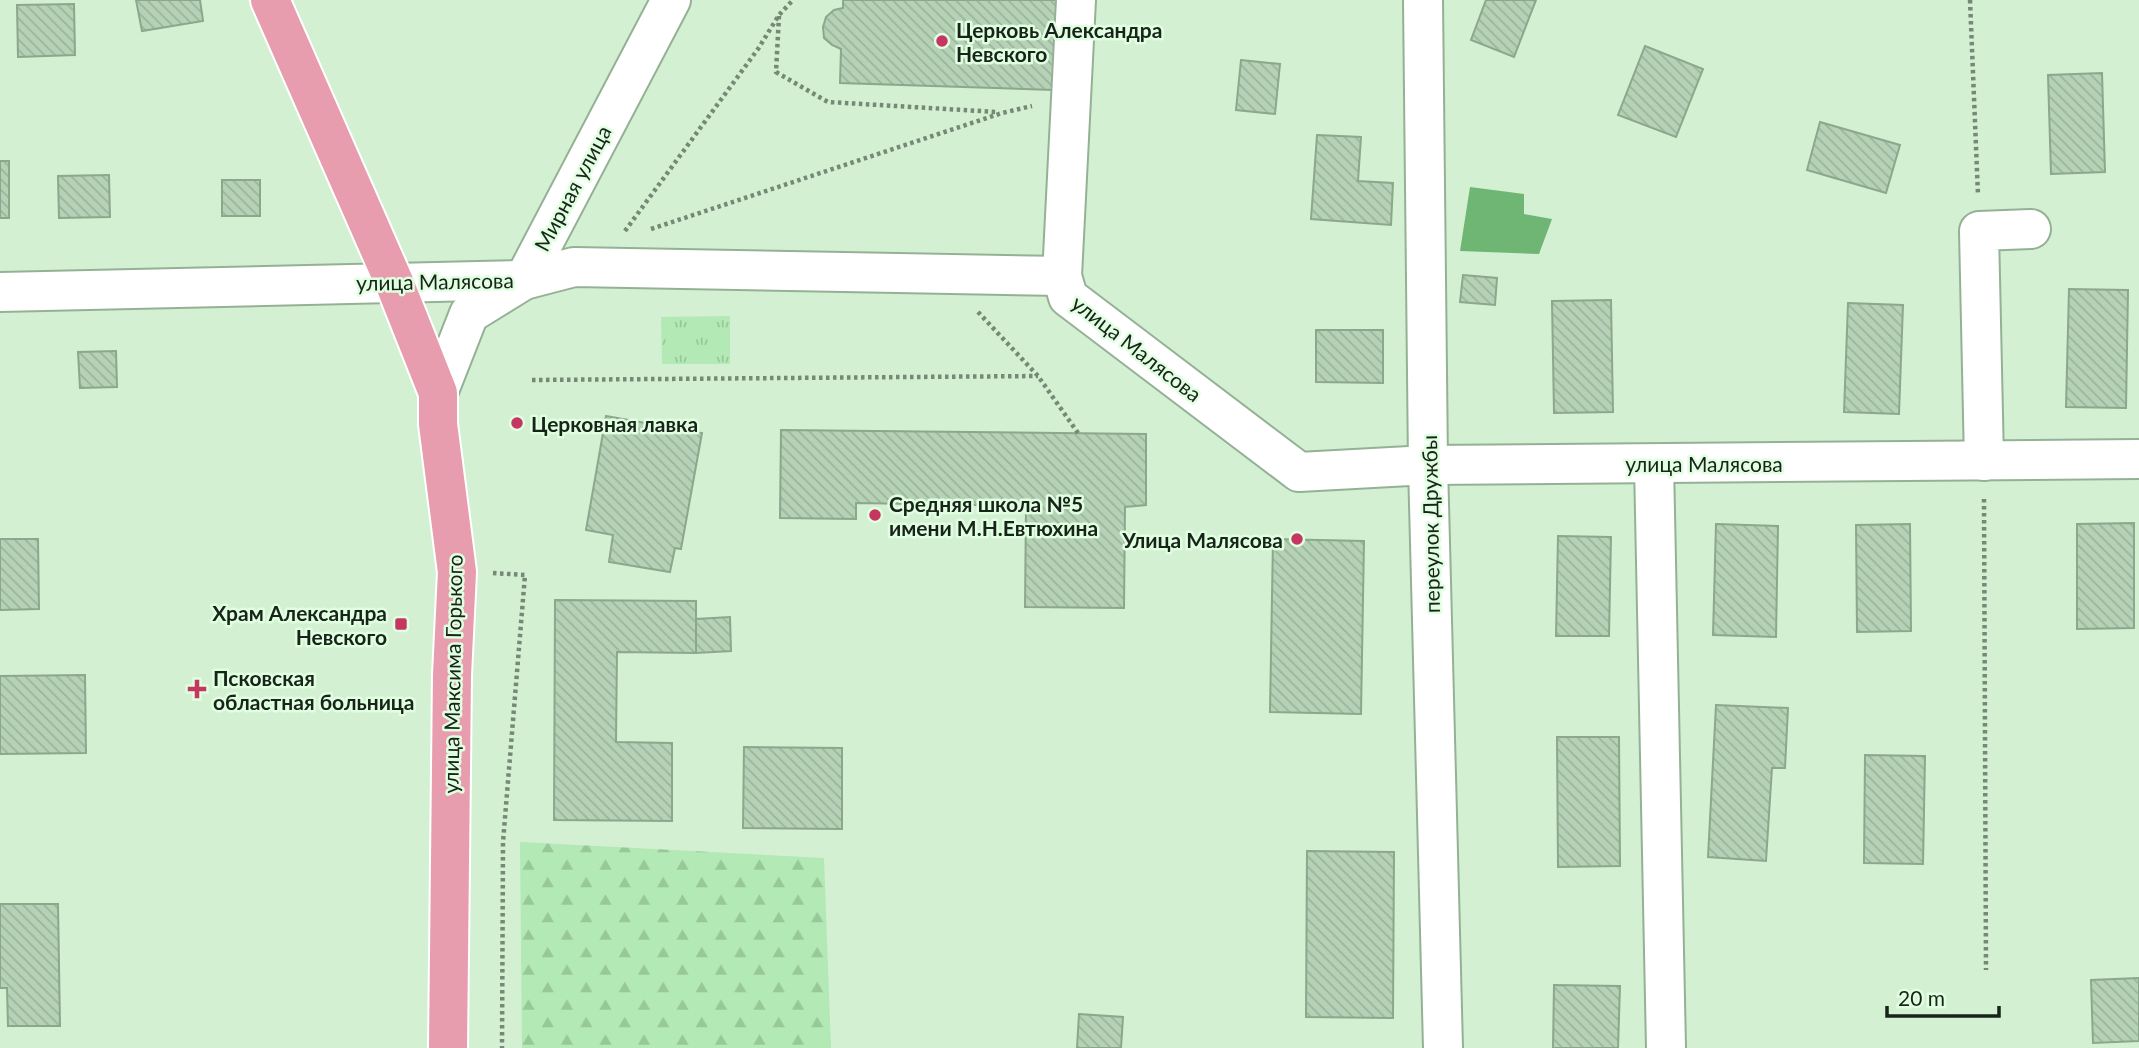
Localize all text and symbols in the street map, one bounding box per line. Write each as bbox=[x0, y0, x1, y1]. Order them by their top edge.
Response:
place label: Церковь Александра Невского bbox=[956, 17, 1162, 66]
marker: Церковь Александра Невского bbox=[934, 33, 950, 49]
street label: Мирная улица bbox=[528, 121, 616, 255]
street label: улица Малясова bbox=[356, 267, 514, 295]
street label: улица Малясова bbox=[1067, 290, 1207, 406]
place label: Церковная лавка bbox=[531, 411, 698, 436]
marker: Церковная лавка bbox=[509, 415, 525, 431]
street label: переулок Дружбы bbox=[1416, 435, 1444, 613]
street label: улица Малясова bbox=[1625, 451, 1783, 476]
place label: Средняя школа №5 имени М.Н.Евтюхина bbox=[889, 491, 1098, 540]
marker: Средняя школа №5 имени М.Н.Евтюхина bbox=[867, 507, 883, 523]
place label: Улица Малясова bbox=[1121, 527, 1283, 552]
marker: Улица Малясова bbox=[1289, 531, 1305, 547]
street label: улица Максима Горького bbox=[437, 554, 467, 794]
place label: Храм Александра Невского bbox=[212, 600, 387, 649]
marker: Храм Александра Невского bbox=[393, 616, 409, 632]
place label: Псковская областная больница bbox=[213, 665, 415, 714]
marker: Псковская областная больница bbox=[187, 679, 207, 699]
scale bar bbox=[1887, 974, 1999, 1018]
text: 20 m bbox=[1898, 985, 1945, 1010]

